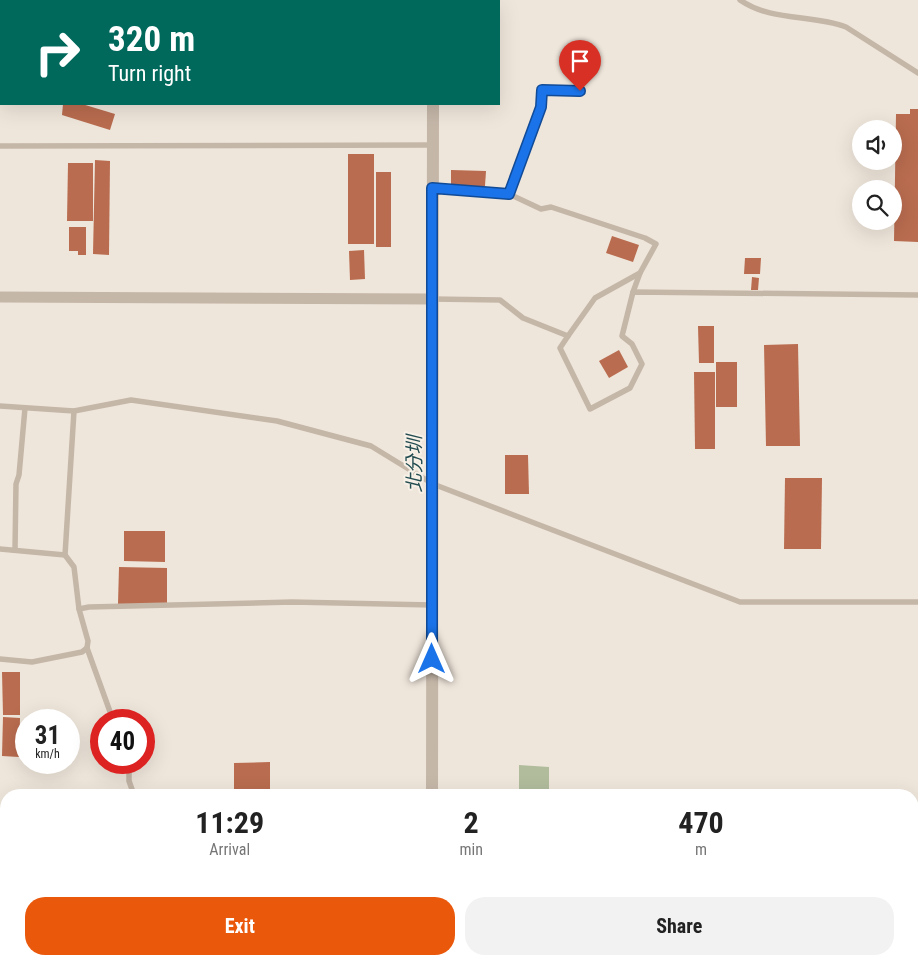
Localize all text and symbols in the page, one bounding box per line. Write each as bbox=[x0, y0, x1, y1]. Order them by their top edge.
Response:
text: 320 m bbox=[108, 19, 195, 60]
icon: right bbox=[25, 20, 90, 85]
pin bbox=[559, 40, 601, 91]
icon: arrive bbox=[566, 47, 594, 75]
text: Turn right bbox=[108, 61, 191, 86]
map controls bbox=[852, 120, 902, 230]
button: sound bbox=[852, 120, 902, 170]
button: search bbox=[852, 180, 902, 230]
water label: 北分圳 bbox=[403, 433, 426, 493]
position arrow bbox=[405, 632, 457, 684]
speed limit sign: 40 bbox=[90, 709, 155, 774]
text: 31 bbox=[35, 721, 60, 750]
text: km/h bbox=[35, 747, 60, 761]
text: 11:29 bbox=[195, 805, 264, 840]
text: 2 bbox=[464, 805, 479, 840]
text: 470 bbox=[678, 805, 724, 840]
text: Arrival bbox=[209, 840, 250, 859]
text: min bbox=[459, 840, 483, 859]
text: m bbox=[695, 840, 707, 859]
button: Exit bbox=[25, 897, 455, 955]
button: Share bbox=[465, 897, 894, 955]

